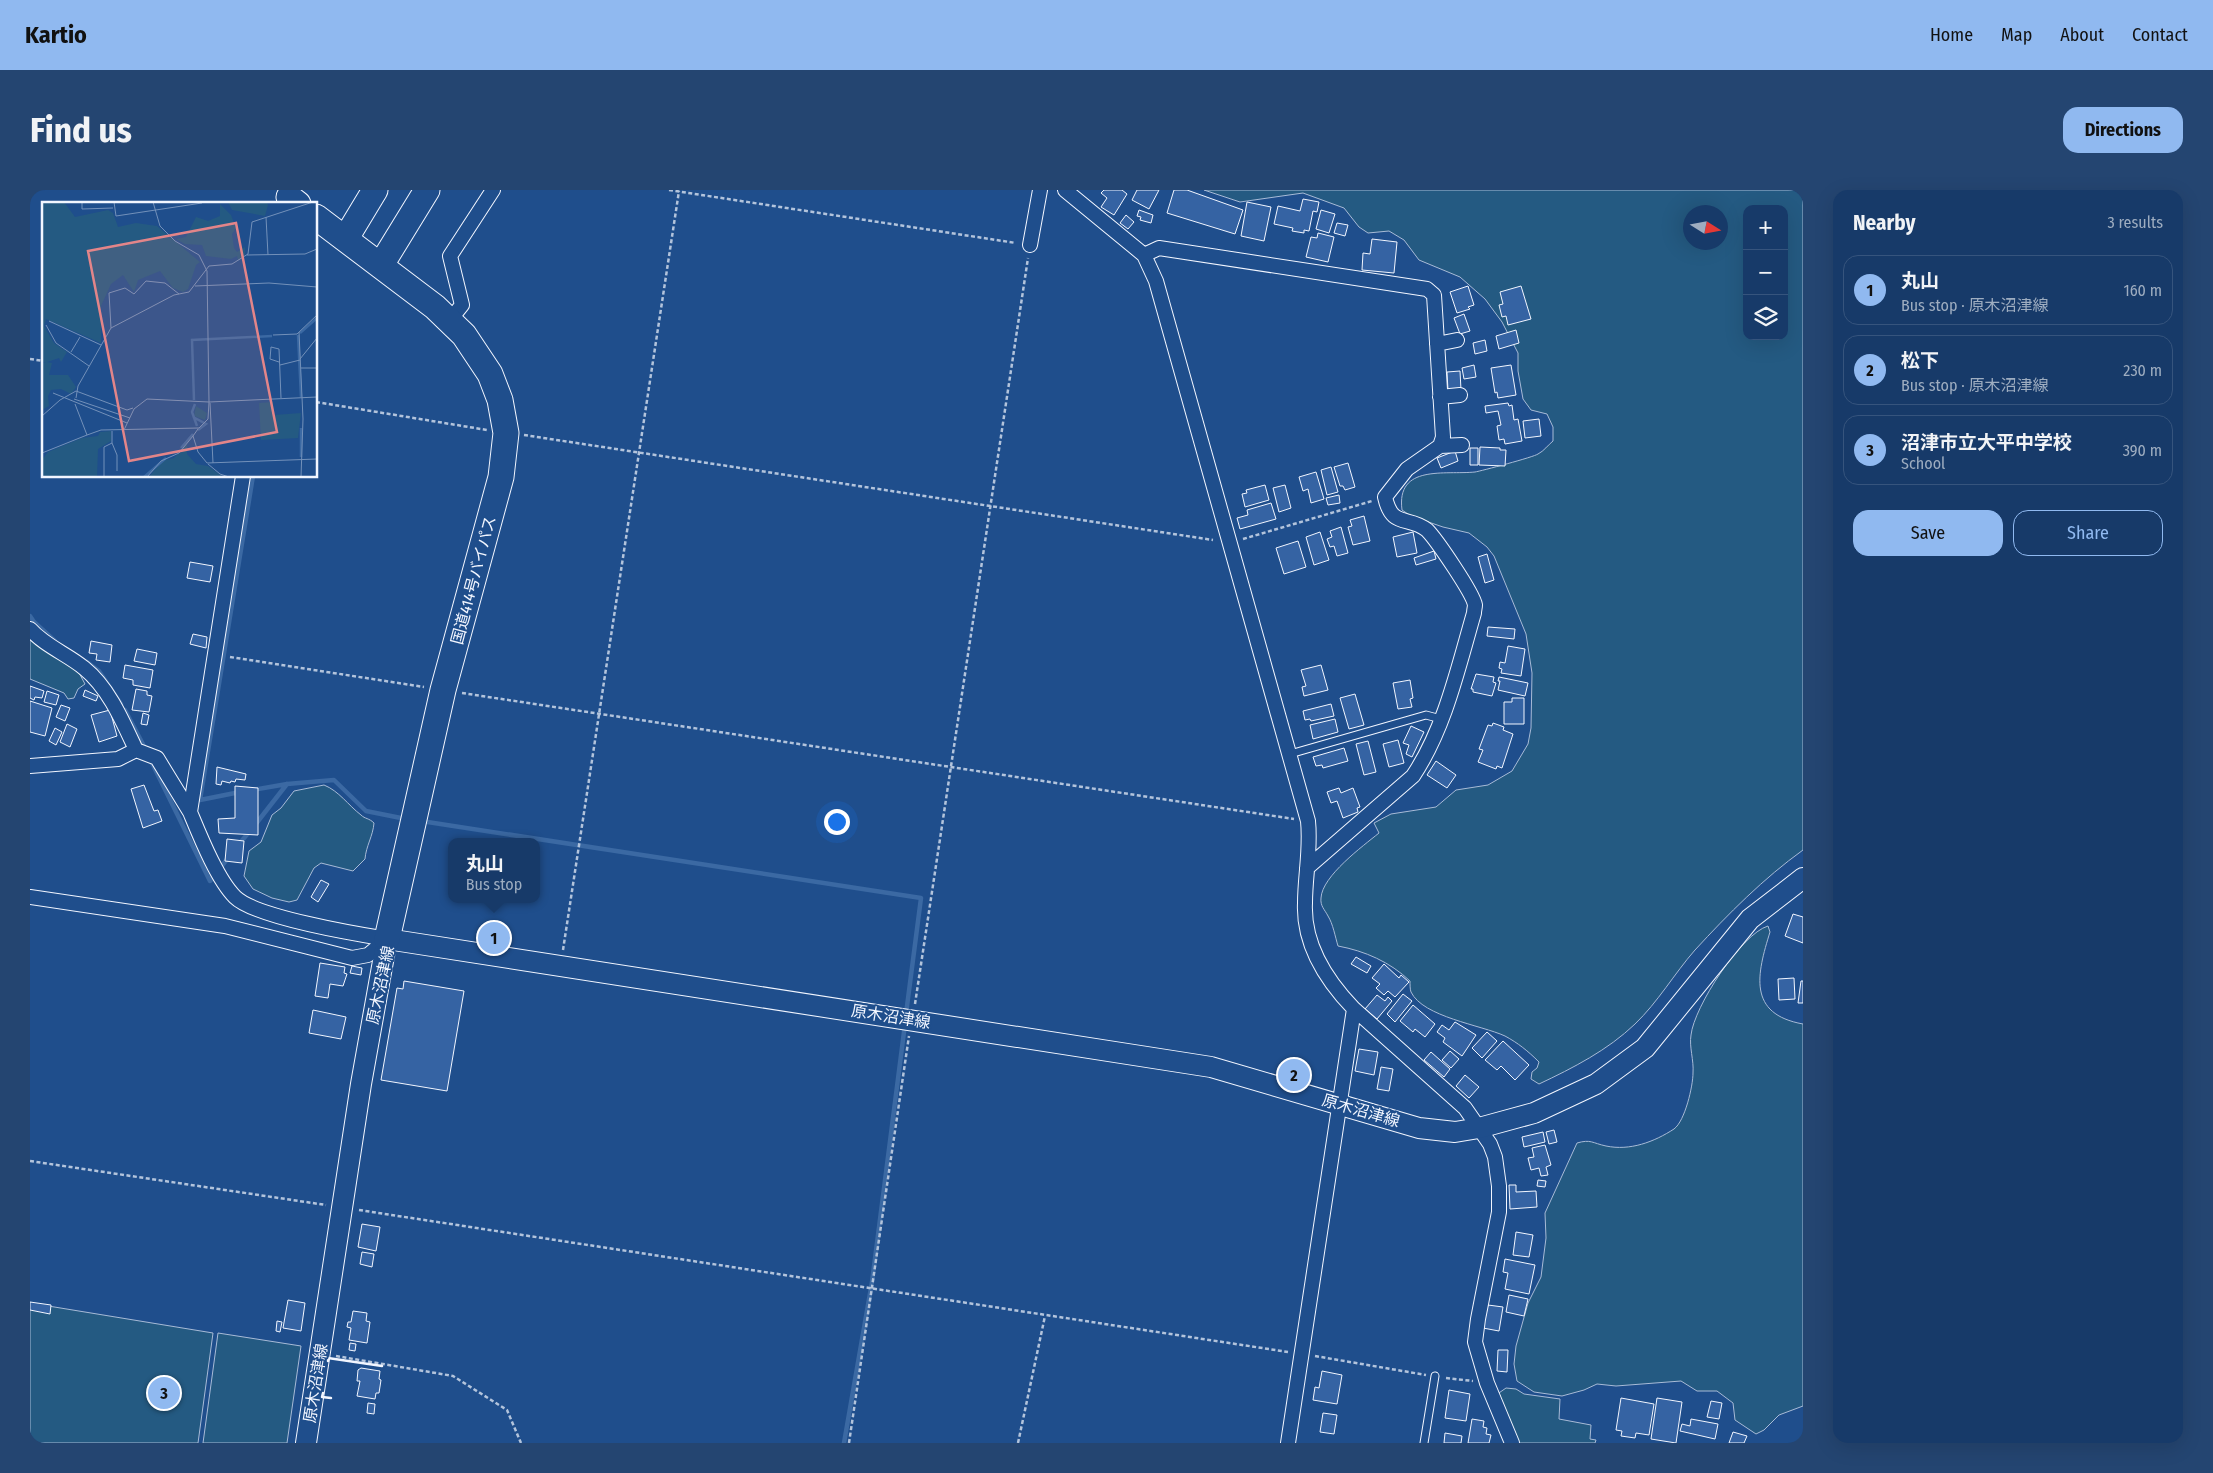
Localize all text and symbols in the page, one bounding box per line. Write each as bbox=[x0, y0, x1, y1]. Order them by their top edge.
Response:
text: Kartio bbox=[25, 21, 87, 49]
text: Home bbox=[1930, 24, 1973, 46]
text: Map bbox=[2001, 24, 2032, 46]
text: About bbox=[2060, 24, 2104, 46]
text: Contact bbox=[2132, 24, 2188, 46]
button: Directions bbox=[2063, 107, 2183, 153]
text: Find us bbox=[30, 109, 132, 151]
inset map bbox=[42, 202, 318, 478]
north arrow bbox=[1683, 205, 1728, 250]
map controls bbox=[1743, 205, 1788, 340]
button: + bbox=[1743, 205, 1788, 250]
text: Nearby bbox=[1853, 210, 1915, 236]
text: 3 results bbox=[2107, 213, 2163, 232]
button: − bbox=[1743, 250, 1788, 295]
text: 丸山 bbox=[1901, 269, 1939, 292]
text: 1 bbox=[1867, 281, 1873, 300]
text: 160 m bbox=[2123, 281, 2162, 300]
button: layers bbox=[1743, 295, 1788, 340]
text: Bus stop · 原木沼津線 bbox=[1901, 296, 2048, 315]
text: 松下 bbox=[1901, 349, 1939, 372]
text: 2 bbox=[1866, 361, 1874, 380]
text: 230 m bbox=[2123, 361, 2162, 380]
text: Bus stop · 原木沼津線 bbox=[1901, 376, 2048, 395]
text: 沼津市立大平中学校 bbox=[1901, 431, 2072, 454]
text: 3 bbox=[1866, 441, 1874, 460]
text: 390 m bbox=[2123, 441, 2162, 460]
text: School bbox=[1901, 454, 1945, 473]
button: Save bbox=[1853, 510, 2003, 556]
button: Share bbox=[2013, 510, 2163, 556]
street label: 国道414号バイパス bbox=[447, 514, 500, 647]
your location bbox=[824, 809, 850, 835]
popup bbox=[448, 838, 540, 903]
text: 丸山 bbox=[466, 852, 504, 875]
text: Bus stop bbox=[466, 875, 522, 894]
pin: 1 bbox=[478, 919, 510, 957]
street label: 原木沼津線 bbox=[363, 944, 398, 1026]
street label: 原木沼津線 bbox=[850, 1001, 932, 1032]
pin: 2 bbox=[1278, 1056, 1310, 1094]
street label: 原木沼津線 bbox=[1320, 1090, 1402, 1131]
street label: 原木沼津線 bbox=[300, 1342, 331, 1424]
pin: 3 bbox=[148, 1374, 180, 1412]

